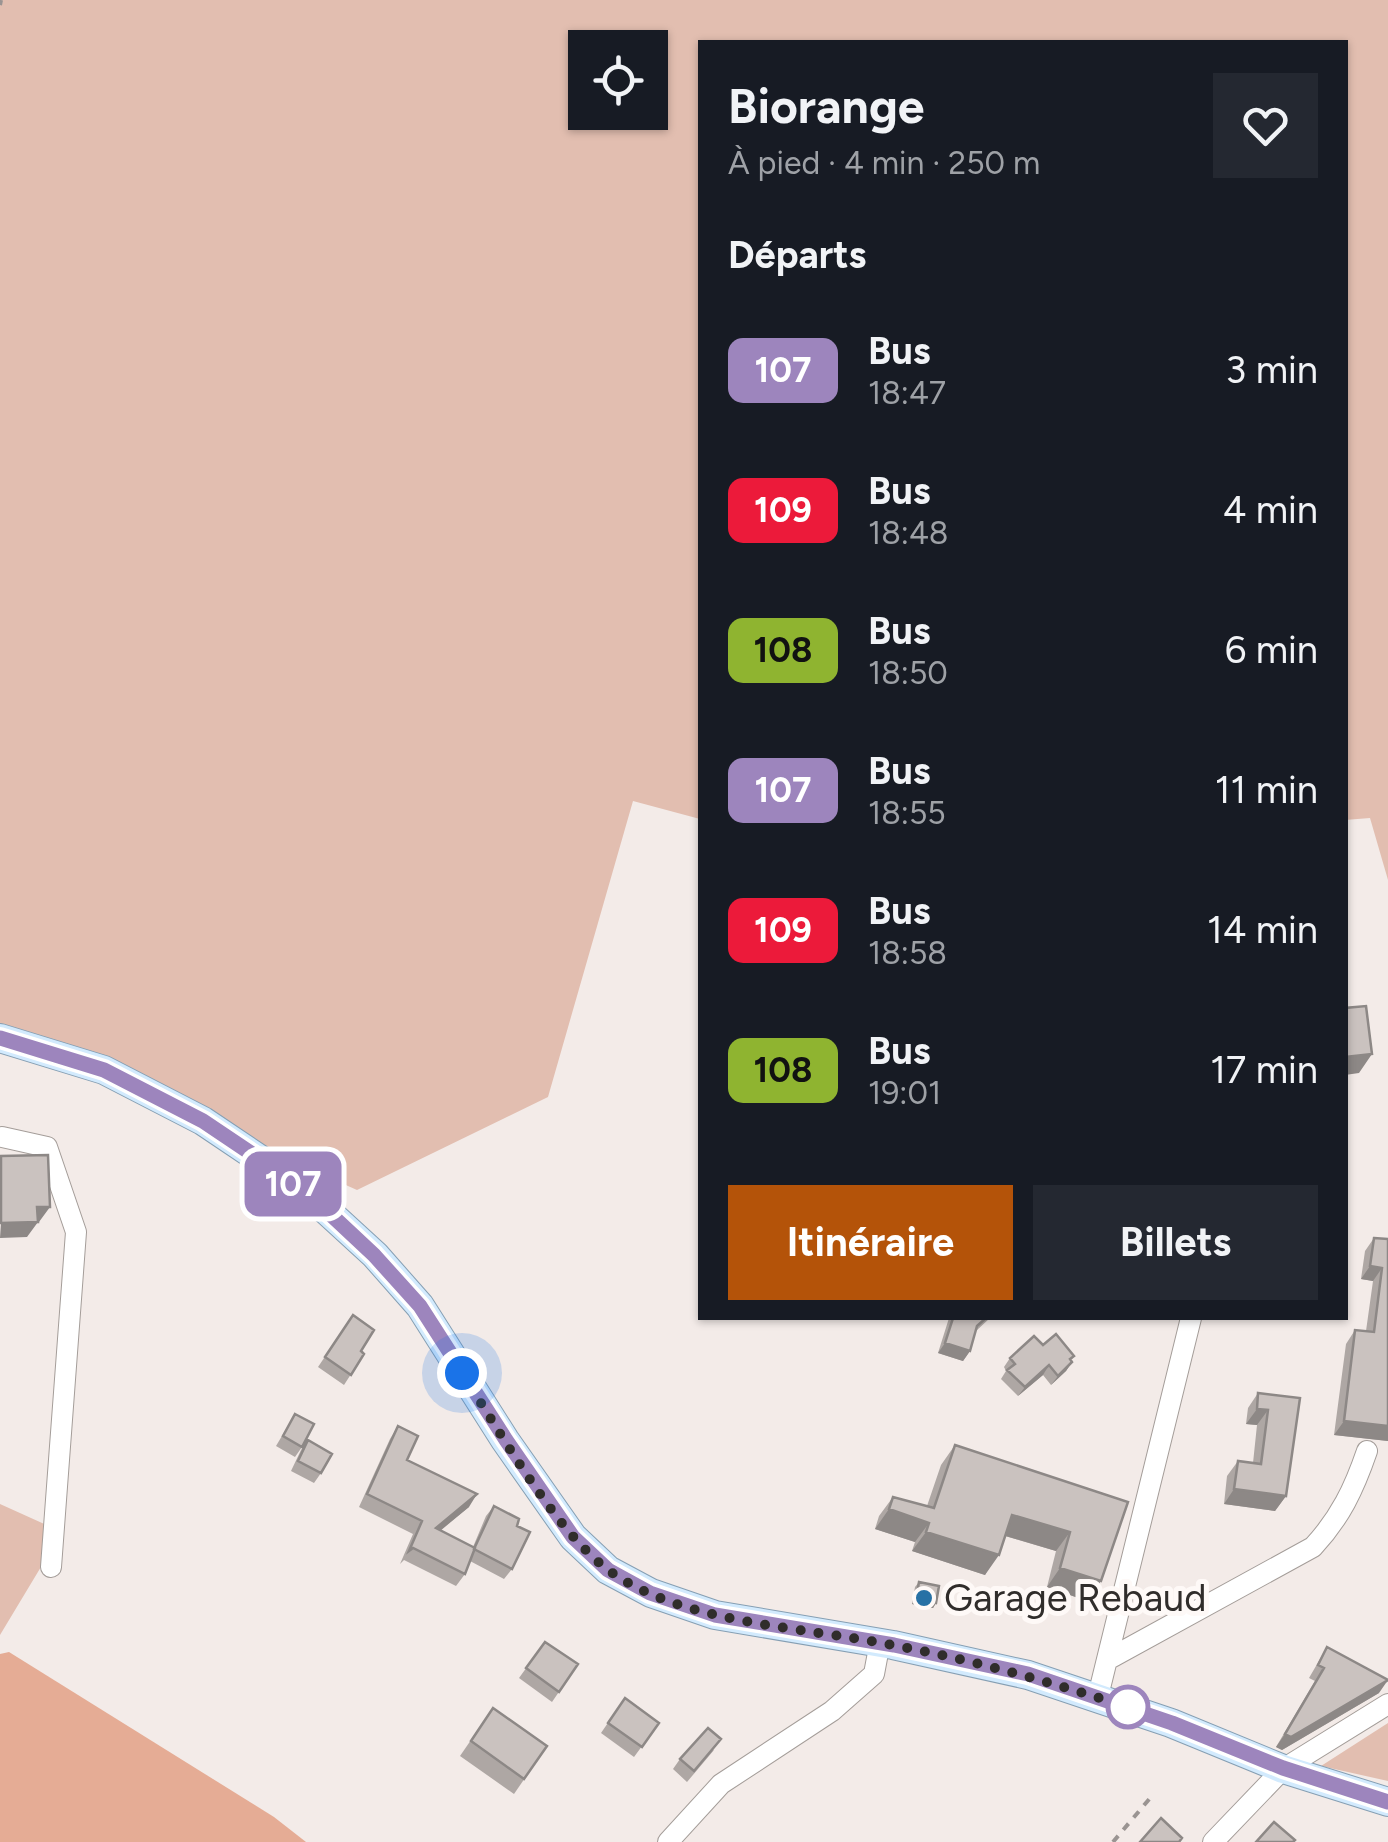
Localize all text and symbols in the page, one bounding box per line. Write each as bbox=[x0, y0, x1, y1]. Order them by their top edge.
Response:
map controls bbox=[568, 30, 668, 130]
button: locate bbox=[568, 30, 668, 130]
button: heart bbox=[1213, 73, 1318, 178]
text: Biorange bbox=[728, 77, 924, 135]
text: À pied · 4 min · 250 m bbox=[728, 144, 1040, 182]
text: Départs bbox=[728, 232, 866, 278]
text: Bus bbox=[868, 328, 931, 374]
text: 3 min bbox=[1226, 347, 1318, 393]
text: 107 bbox=[755, 349, 811, 391]
text: 18:47 bbox=[868, 374, 946, 412]
text: Bus bbox=[868, 468, 931, 514]
text: 4 min bbox=[1223, 487, 1318, 533]
text: 109 bbox=[754, 489, 812, 531]
text: 18:48 bbox=[868, 514, 948, 552]
text: Bus bbox=[868, 608, 931, 654]
text: 6 min bbox=[1225, 627, 1318, 673]
text: 108 bbox=[754, 629, 812, 671]
text: 18:50 bbox=[868, 654, 948, 692]
text: Bus bbox=[868, 748, 931, 794]
text: 11 min bbox=[1215, 767, 1318, 813]
text: 107 bbox=[755, 769, 811, 811]
text: 18:55 bbox=[868, 794, 946, 832]
text: Bus bbox=[868, 888, 931, 934]
text: 14 min bbox=[1207, 907, 1318, 953]
text: 109 bbox=[754, 909, 812, 951]
text: 18:58 bbox=[868, 934, 947, 972]
text: Bus bbox=[868, 1028, 931, 1074]
text: 17 min bbox=[1210, 1047, 1318, 1093]
text: 108 bbox=[754, 1049, 812, 1091]
text: 19:01 bbox=[868, 1074, 941, 1112]
line badge: 107 bbox=[236, 1152, 350, 1216]
text: 107 bbox=[265, 1163, 321, 1205]
button: Itinéraire bbox=[728, 1185, 1013, 1300]
button: Billets bbox=[1033, 1185, 1318, 1300]
your location bbox=[437, 1348, 487, 1398]
place label: Garage Rebaud bbox=[944, 1575, 1207, 1621]
marker: Garage Rebaud bbox=[913, 1587, 935, 1609]
unlabelled marker bbox=[1107, 1686, 1149, 1728]

